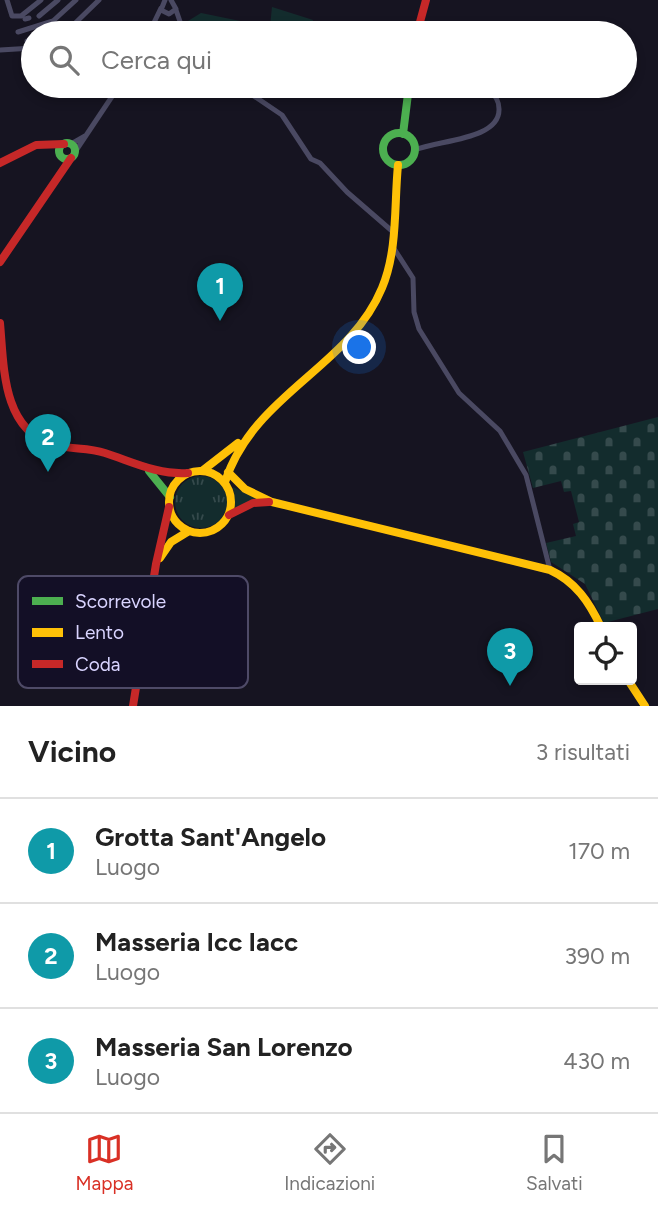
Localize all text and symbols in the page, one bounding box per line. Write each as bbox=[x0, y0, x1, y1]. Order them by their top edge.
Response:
search box bbox=[21, 21, 637, 98]
icon: search bbox=[45, 41, 83, 79]
text: Cerca qui bbox=[101, 44, 212, 76]
pin: 1 bbox=[197, 263, 243, 321]
your location bbox=[342, 330, 376, 364]
pin: 2 bbox=[25, 414, 71, 472]
legend bbox=[18, 576, 248, 688]
text: Scorrevole bbox=[75, 590, 166, 613]
text: Lento bbox=[75, 621, 124, 644]
map controls bbox=[574, 622, 637, 685]
button: locate bbox=[574, 622, 637, 685]
pin: 3 bbox=[487, 628, 533, 686]
text: Coda bbox=[75, 653, 121, 676]
text: Vicino bbox=[28, 733, 116, 770]
text: 3 risultati bbox=[536, 738, 630, 766]
text: Grotta Sant'Angelo bbox=[95, 821, 326, 853]
text: 1 bbox=[46, 837, 56, 865]
text: 170 m bbox=[568, 837, 630, 865]
text: Luogo bbox=[95, 853, 160, 881]
text: Masseria Icc Iacc bbox=[95, 926, 298, 958]
text: 2 bbox=[44, 942, 58, 970]
text: 390 m bbox=[564, 942, 630, 970]
text: Luogo bbox=[95, 958, 160, 986]
text: Masseria San Lorenzo bbox=[95, 1031, 353, 1063]
text: 3 bbox=[45, 1047, 57, 1075]
text: 430 m bbox=[563, 1047, 630, 1075]
text: Luogo bbox=[95, 1063, 160, 1091]
tab: Mappa bbox=[75, 1130, 133, 1195]
tab: Indicazioni bbox=[284, 1130, 375, 1195]
tab: Salvati bbox=[526, 1130, 583, 1195]

